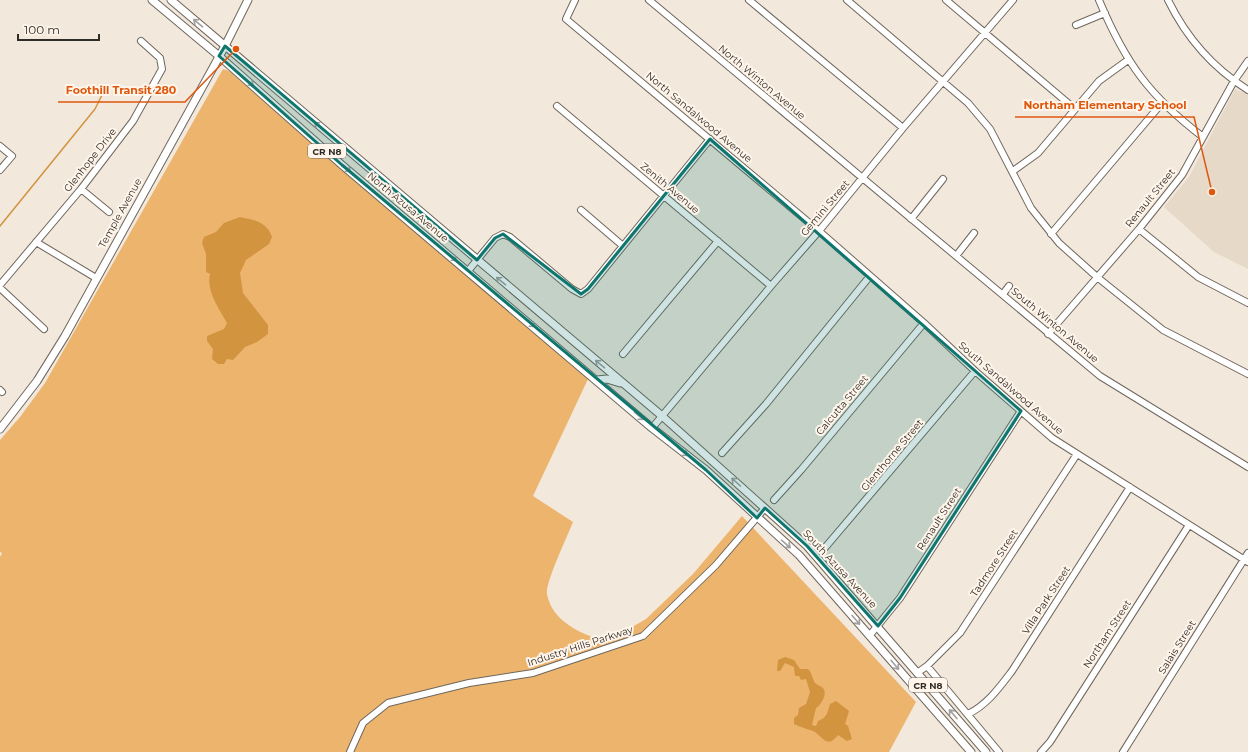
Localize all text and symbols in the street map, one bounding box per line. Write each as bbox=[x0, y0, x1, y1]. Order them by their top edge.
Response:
scale bar bbox=[18, 16, 99, 42]
one-way arrow bbox=[194, 19, 204, 28]
text: 100 m bbox=[24, 22, 60, 37]
street label: North Winton Avenue bbox=[716, 42, 808, 122]
street label: North Sandalwood Avenue bbox=[643, 69, 755, 165]
one-way arrow bbox=[243, 78, 254, 87]
callout: Foothill Transit 280 bbox=[58, 79, 185, 102]
text: Foothill Transit 280 bbox=[66, 83, 177, 97]
callout: Northam Elementary School bbox=[1015, 94, 1194, 117]
text: Northam Elementary School bbox=[1023, 98, 1187, 112]
one-way arrow bbox=[314, 121, 325, 130]
street label: Glenhope Drive bbox=[61, 125, 119, 195]
road number: CR N8 bbox=[308, 144, 346, 158]
street label: Zenith Avenue bbox=[638, 160, 702, 216]
one-way arrow bbox=[341, 164, 351, 173]
street label: Renault Street bbox=[1122, 166, 1178, 230]
street label: North Azusa Avenue bbox=[365, 169, 451, 245]
street label: Temple Avenue bbox=[95, 176, 145, 250]
street label: Gemini Street bbox=[798, 177, 852, 239]
one-way arrow bbox=[447, 253, 457, 262]
one-way arrow bbox=[495, 276, 506, 285]
street label: South Winton Avenue bbox=[1009, 285, 1101, 365]
one-way arrow bbox=[524, 319, 535, 328]
street label: South Sandalwood Avenue bbox=[956, 339, 1066, 437]
one-way arrow bbox=[595, 360, 606, 369]
street label: Calcutta Street bbox=[813, 372, 871, 438]
one-way arrow bbox=[634, 412, 644, 421]
street label: Glenthorne Street bbox=[858, 416, 926, 494]
one-way arrow bbox=[678, 448, 688, 457]
one-way arrow bbox=[732, 478, 742, 487]
street label: Renault Street bbox=[914, 485, 964, 553]
street label: South Azusa Avenue bbox=[800, 527, 880, 611]
street label: Tadmore Street bbox=[967, 527, 1021, 599]
one-way arrow bbox=[781, 539, 792, 548]
street label: Villa Park Street bbox=[1019, 563, 1073, 637]
street label: Northam Street bbox=[1080, 597, 1134, 671]
one-way arrow bbox=[852, 615, 861, 625]
street label: Salais Street bbox=[1155, 618, 1199, 676]
street label: Industry Hills Parkway bbox=[526, 623, 635, 669]
one-way arrow bbox=[890, 660, 899, 670]
road number: CR N8 bbox=[909, 678, 947, 692]
one-way arrow bbox=[949, 709, 958, 719]

